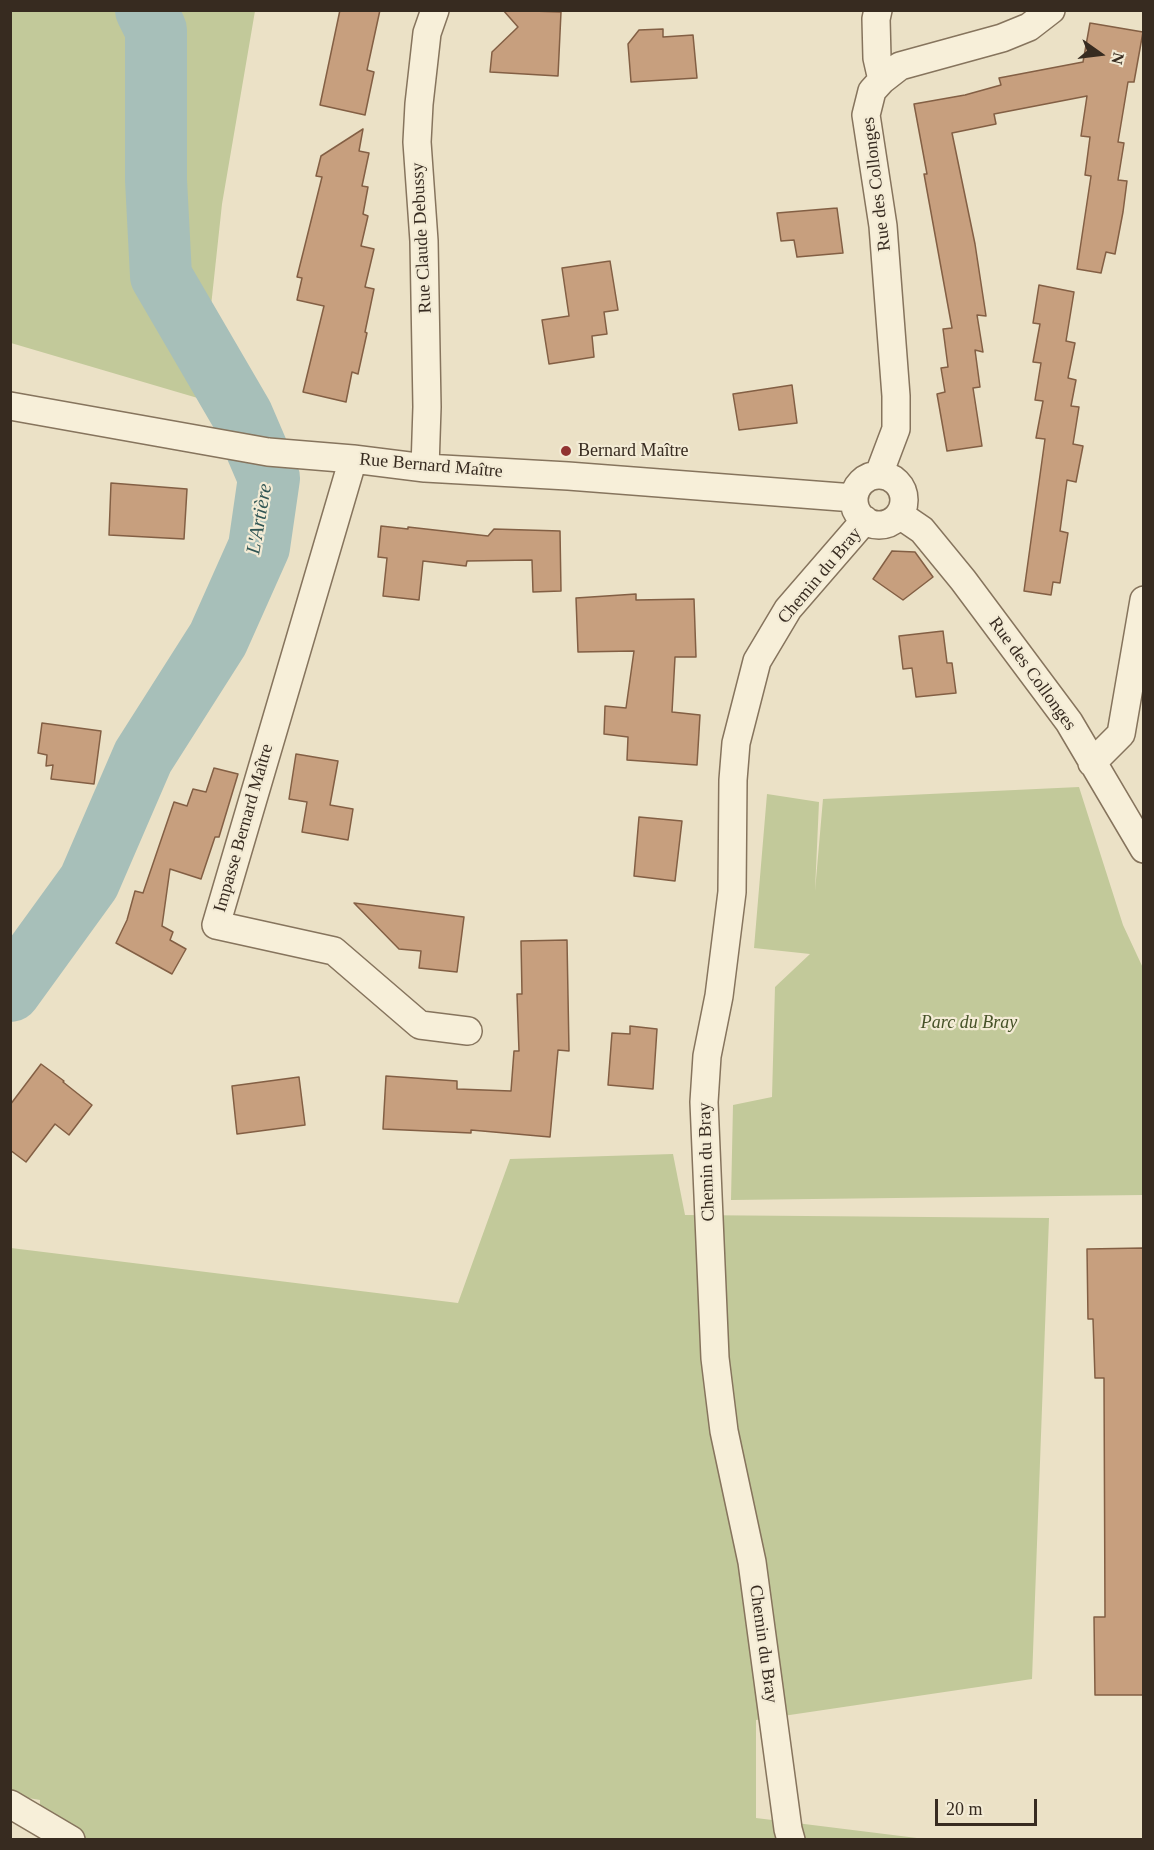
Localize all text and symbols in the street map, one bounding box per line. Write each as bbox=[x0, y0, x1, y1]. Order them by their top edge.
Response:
north arrow bbox=[1070, 24, 1130, 84]
text: N bbox=[1108, 51, 1128, 66]
street label: Rue des Collonges bbox=[858, 116, 896, 252]
street label: Rue Claude Debussy bbox=[407, 162, 437, 314]
place label: Bernard Maître bbox=[578, 440, 688, 462]
marker: Bernard Maître bbox=[559, 444, 573, 458]
street label: Rue Bernard Maître bbox=[358, 449, 504, 483]
water label: L'Artière bbox=[242, 482, 278, 556]
street label: Chemin du Bray bbox=[773, 523, 867, 629]
street label: Rue des Collonges bbox=[984, 613, 1080, 735]
street label: Impasse Bernard Maître bbox=[210, 741, 278, 915]
park label: Parc du Bray bbox=[921, 1012, 1017, 1034]
street label: Chemin du Bray bbox=[694, 1102, 720, 1222]
street label: Chemin du Bray bbox=[744, 1584, 782, 1704]
scale bar bbox=[938, 1787, 1040, 1825]
text: 20 m bbox=[946, 1799, 983, 1819]

